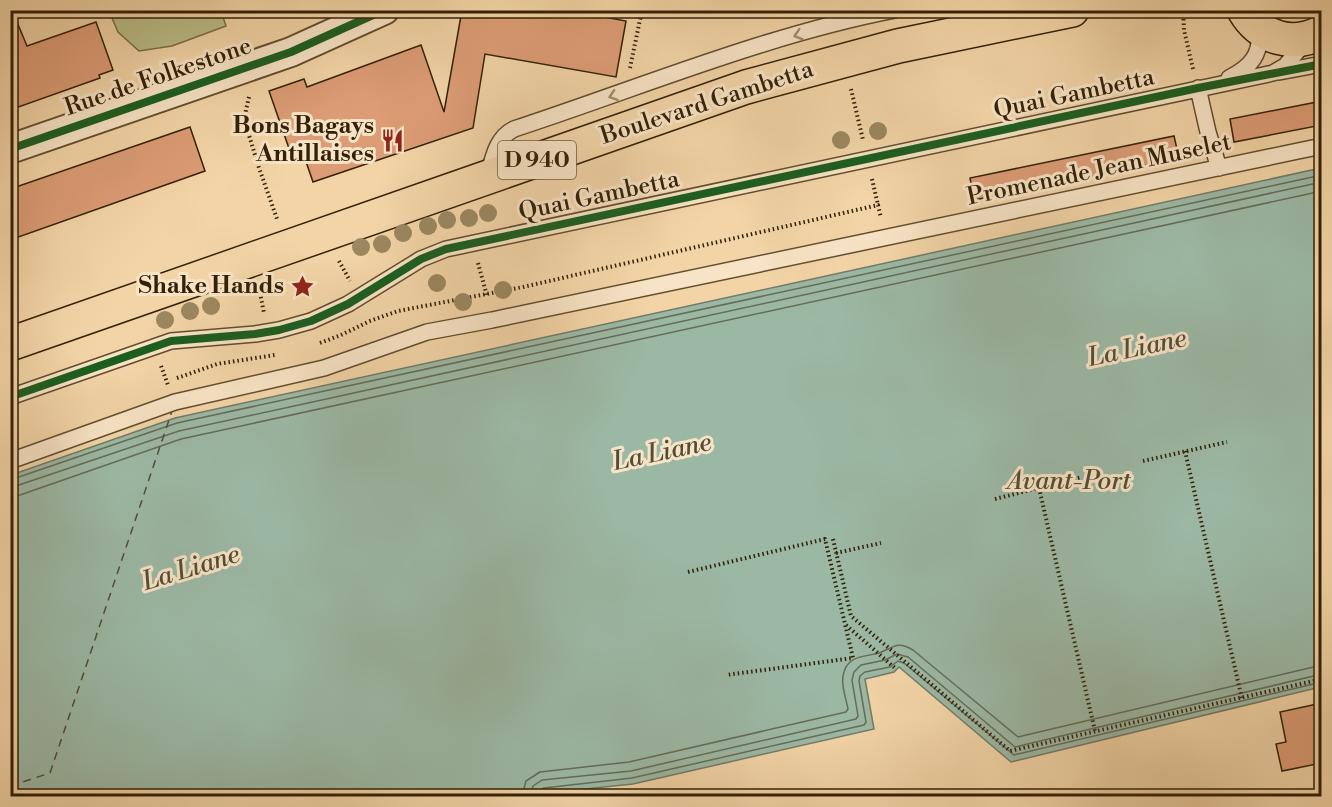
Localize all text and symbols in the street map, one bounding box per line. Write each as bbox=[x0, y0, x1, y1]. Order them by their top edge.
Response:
one-way arrow bbox=[793, 27, 803, 40]
street label: Rue de Folkestone bbox=[60, 31, 256, 123]
street label: Boulevard Gambetta bbox=[596, 54, 818, 152]
street label: Quai Gambetta bbox=[991, 62, 1158, 126]
one-way arrow bbox=[608, 89, 619, 101]
place label: Bons Bagays Antillaises bbox=[233, 111, 374, 169]
restaurant icon: Bons Bagays Antillaises bbox=[379, 127, 405, 153]
street label: Promenade Jean Muselet bbox=[964, 127, 1234, 213]
road number: D 940 bbox=[498, 141, 576, 179]
street label: Quai Gambetta bbox=[516, 164, 683, 228]
place label: Shake Hands bbox=[138, 271, 284, 301]
place icon: Shake Hands bbox=[289, 273, 315, 299]
water label: La Liane bbox=[1084, 322, 1189, 374]
water label: La Liane bbox=[609, 426, 714, 478]
water label: Avant-Port bbox=[1004, 465, 1131, 497]
water label: La Liane bbox=[138, 538, 244, 598]

